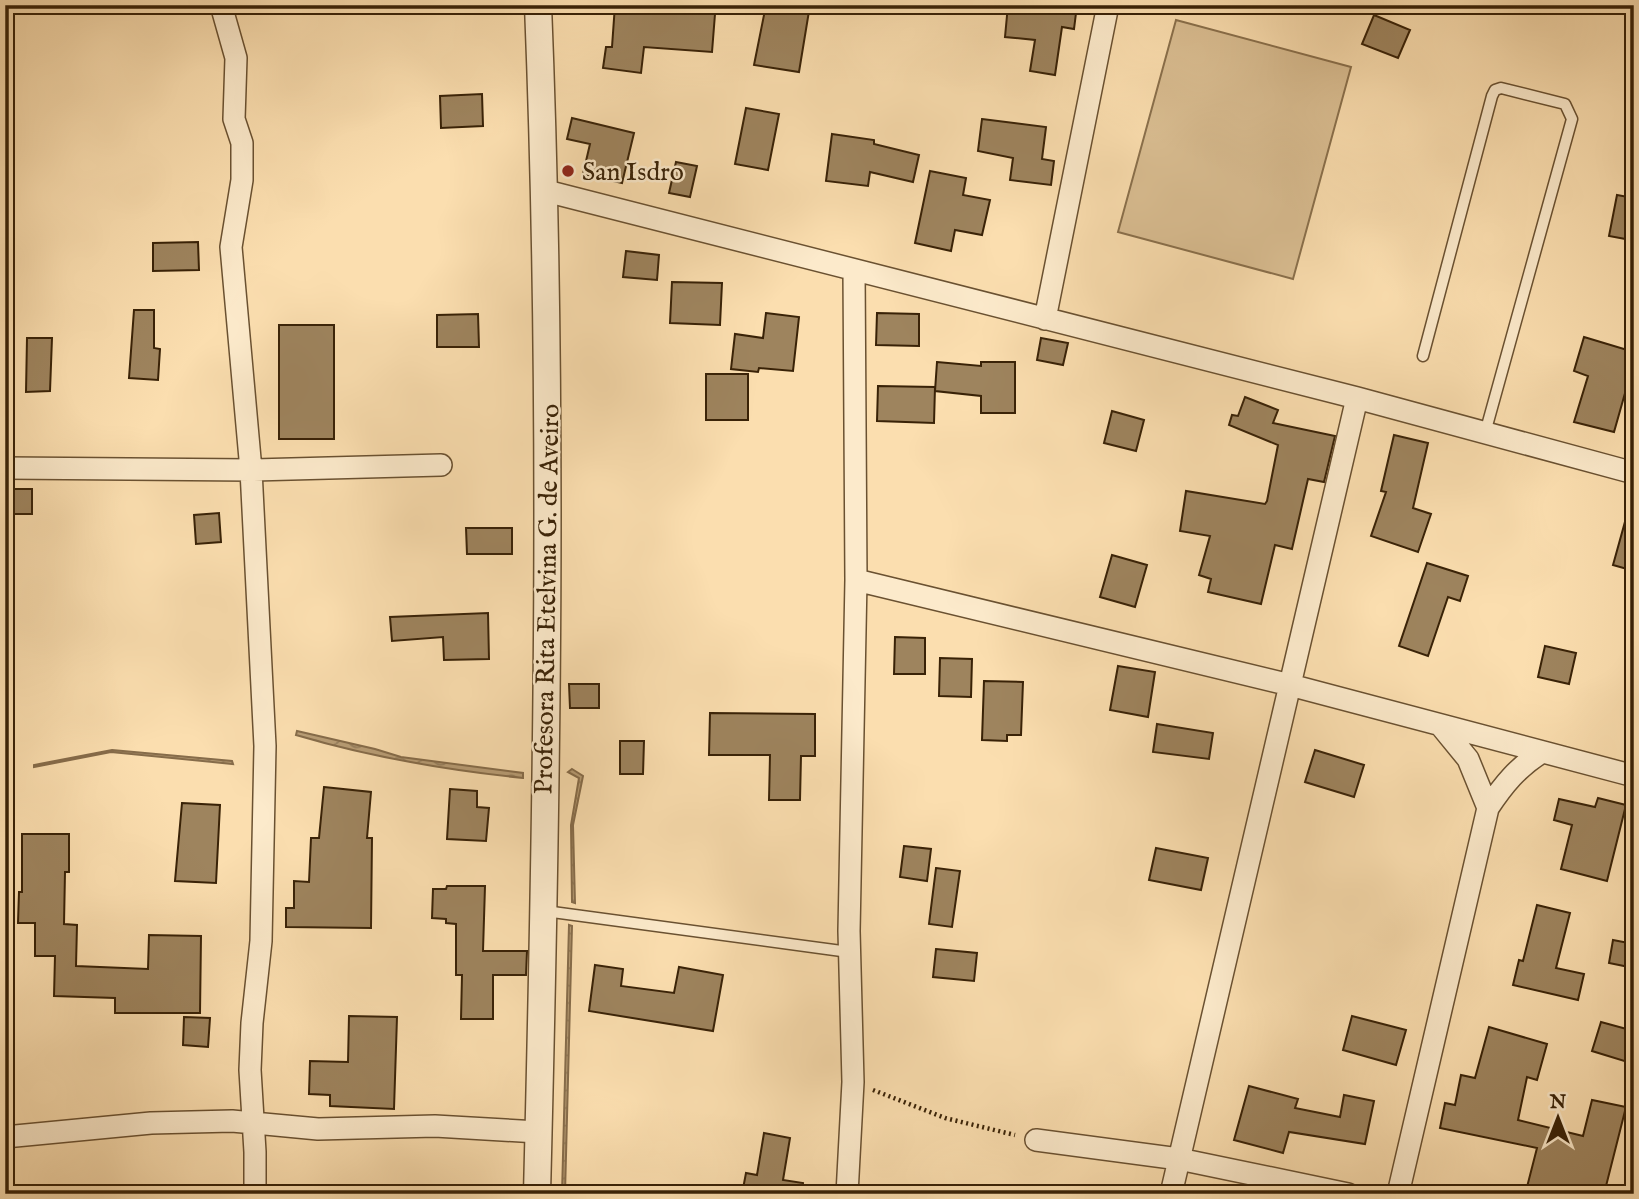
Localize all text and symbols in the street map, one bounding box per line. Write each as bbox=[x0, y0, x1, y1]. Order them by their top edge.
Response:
place label: San Isdro bbox=[582, 156, 684, 189]
marker: San Isdro bbox=[560, 163, 576, 179]
street label: Profesora Rita Etelvina G. de Aveiro bbox=[528, 404, 567, 795]
north arrow bbox=[1524, 1084, 1594, 1154]
text: N bbox=[1549, 1091, 1567, 1115]

